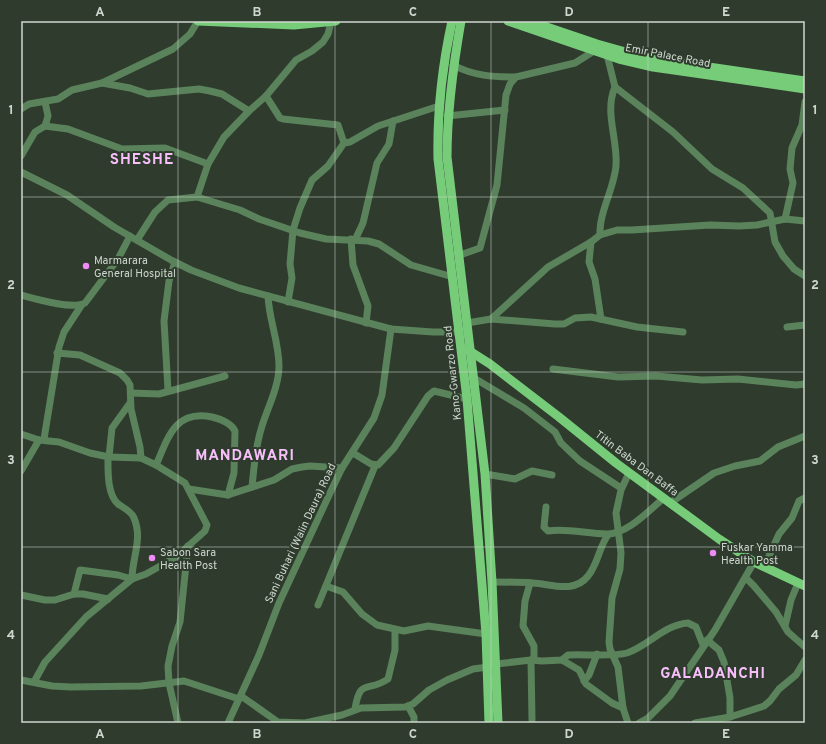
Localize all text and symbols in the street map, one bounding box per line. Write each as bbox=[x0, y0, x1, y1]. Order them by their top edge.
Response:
text: A bbox=[95, 5, 105, 21]
text: B bbox=[253, 5, 262, 21]
text: C bbox=[409, 5, 417, 21]
text: D bbox=[564, 5, 574, 21]
text: E bbox=[722, 5, 730, 21]
street label: Emir Palace Road bbox=[624, 41, 712, 71]
text: 1 bbox=[8, 103, 14, 119]
text: 1 bbox=[812, 103, 818, 119]
district label: SHESHE bbox=[110, 151, 174, 170]
place label: Marmarara General Hospital bbox=[94, 254, 176, 281]
marker: Marmarara General Hospital bbox=[81, 261, 91, 271]
text: 2 bbox=[7, 278, 15, 294]
text: 2 bbox=[811, 278, 819, 294]
street label: Kano-Gwarzo Road bbox=[441, 325, 465, 421]
street label: Titin Baba Dan Baffa bbox=[592, 428, 681, 500]
district label: MANDAWARI bbox=[195, 447, 295, 466]
text: 3 bbox=[7, 453, 15, 469]
text: 3 bbox=[811, 453, 819, 469]
street label: Sani Buhari (Walin Daura) Road bbox=[262, 461, 340, 606]
place label: Fuskar Yamma Health Post bbox=[721, 541, 793, 568]
place label: Sabon Sara Health Post bbox=[160, 546, 217, 573]
marker: Fuskar Yamma Health Post bbox=[708, 548, 718, 558]
marker: Sabon Sara Health Post bbox=[147, 553, 157, 563]
text: 4 bbox=[7, 628, 15, 644]
text: 4 bbox=[811, 628, 819, 644]
district label: GALADANCHI bbox=[660, 665, 766, 684]
text: A bbox=[95, 727, 105, 743]
text: B bbox=[253, 727, 262, 743]
text: C bbox=[409, 727, 417, 743]
text: D bbox=[564, 727, 574, 743]
text: E bbox=[722, 727, 730, 743]

